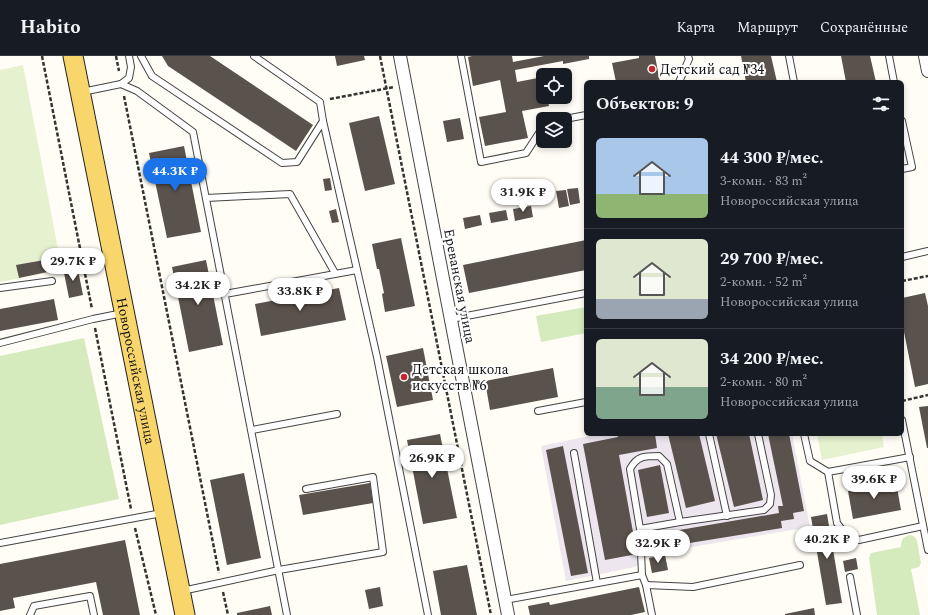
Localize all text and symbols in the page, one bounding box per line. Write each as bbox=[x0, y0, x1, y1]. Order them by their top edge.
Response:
text: Habito bbox=[20, 13, 81, 42]
text: Карта bbox=[677, 17, 715, 38]
text: Маршрут bbox=[737, 17, 798, 38]
text: Сохранённые bbox=[820, 17, 908, 38]
place label: Детский сад №34 bbox=[660, 59, 764, 80]
marker: Детский сад №34 bbox=[647, 64, 657, 74]
map controls bbox=[536, 68, 572, 148]
button: locate bbox=[536, 68, 572, 104]
text: Объектов: 9 bbox=[596, 91, 694, 117]
icon: filters bbox=[870, 93, 892, 115]
button: layers bbox=[536, 112, 572, 148]
text: 44 300 ₽/мес. bbox=[720, 145, 824, 171]
icon: home bbox=[628, 154, 676, 202]
pin: 44.3K ₽ bbox=[138, 158, 212, 192]
text: 44.3K ₽ bbox=[152, 161, 198, 181]
text: 3-комн. · 83 m² bbox=[720, 171, 807, 191]
pin: 31.9K ₽ bbox=[486, 179, 560, 213]
text: 31.9K ₽ bbox=[500, 182, 546, 202]
text: Новороссийская улица bbox=[720, 191, 859, 211]
street label: Ереванская улица bbox=[438, 227, 481, 345]
text: 29 700 ₽/мес. bbox=[720, 246, 824, 272]
pin: 29.7K ₽ bbox=[36, 248, 110, 282]
text: 29.7K ₽ bbox=[50, 251, 96, 271]
icon: home bbox=[628, 255, 676, 303]
pin: 34.2K ₽ bbox=[161, 272, 235, 306]
text: 2-комн. · 52 m² bbox=[720, 272, 807, 292]
text: 34.2K ₽ bbox=[175, 275, 221, 295]
pin: 33.8K ₽ bbox=[263, 278, 337, 312]
text: 33.8K ₽ bbox=[277, 281, 323, 301]
text: Новороссийская улица bbox=[720, 292, 859, 312]
street label: Новороссийская улица bbox=[111, 296, 161, 446]
text: 34 200 ₽/мес. bbox=[720, 346, 824, 372]
icon: home bbox=[628, 355, 676, 403]
place label: Детская школа искусств №6 bbox=[412, 359, 509, 396]
marker: Детская школа искусств №6 bbox=[399, 372, 409, 382]
text: 2-комн. · 80 m² bbox=[720, 372, 807, 392]
text: Новороссийская улица bbox=[720, 392, 859, 412]
pin: 26.9K ₽ bbox=[395, 445, 469, 479]
text: 26.9K ₽ bbox=[409, 448, 455, 468]
pin: 39.6K ₽ bbox=[837, 466, 911, 500]
text: 39.6K ₽ bbox=[851, 469, 897, 489]
pin: 40.2K ₽ bbox=[790, 526, 864, 560]
text: 40.2K ₽ bbox=[804, 529, 850, 549]
pin: 32.9K ₽ bbox=[621, 530, 695, 564]
text: 32.9K ₽ bbox=[635, 533, 681, 553]

